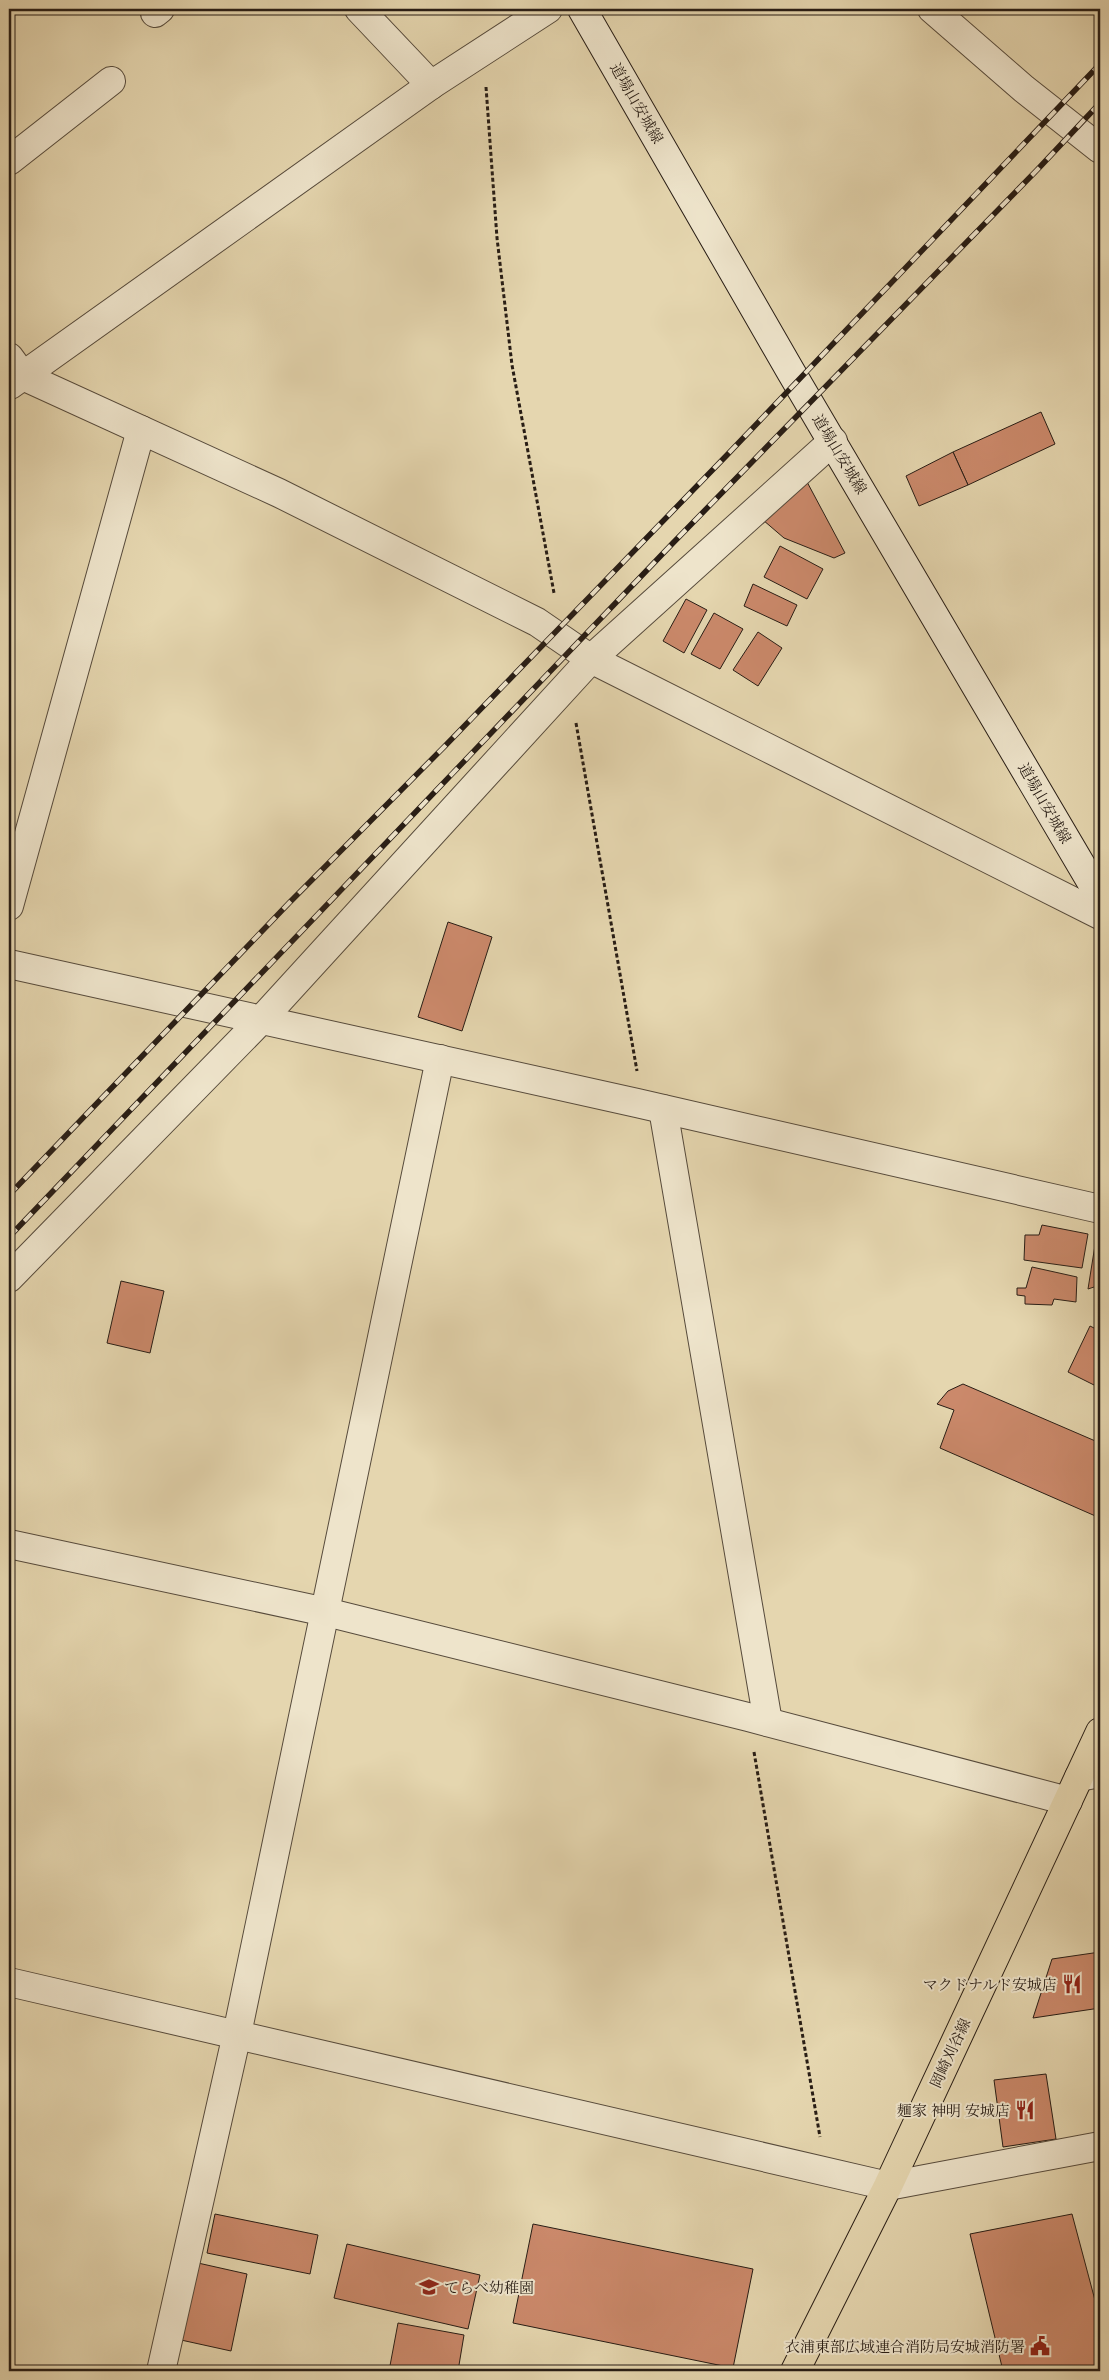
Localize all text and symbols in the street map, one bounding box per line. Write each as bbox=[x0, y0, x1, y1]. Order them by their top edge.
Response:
street label: 道場山安城線 bbox=[606, 59, 668, 147]
street label: 道場山安城線 bbox=[809, 411, 871, 497]
street label: 道場山安城線 bbox=[1014, 759, 1076, 847]
restaurant icon: マクドナルド安城店 bbox=[1061, 1973, 1083, 1995]
place label: マクドナルド安城店 bbox=[923, 1975, 1057, 1994]
street label: 岡崎刈谷線 bbox=[926, 2015, 974, 2091]
restaurant icon: 麺家 神明 安城店 bbox=[1014, 2099, 1036, 2121]
place label: 麺家 神明 安城店 bbox=[897, 2101, 1010, 2120]
school or university icon: てらべ幼稚園 bbox=[418, 2276, 440, 2298]
place label: てらべ幼稚園 bbox=[444, 2278, 534, 2297]
public building icon: 衣浦東部広域連合消防局安城消防署 bbox=[1029, 2335, 1051, 2357]
place label: 衣浦東部広域連合消防局安城消防署 bbox=[785, 2337, 1025, 2356]

